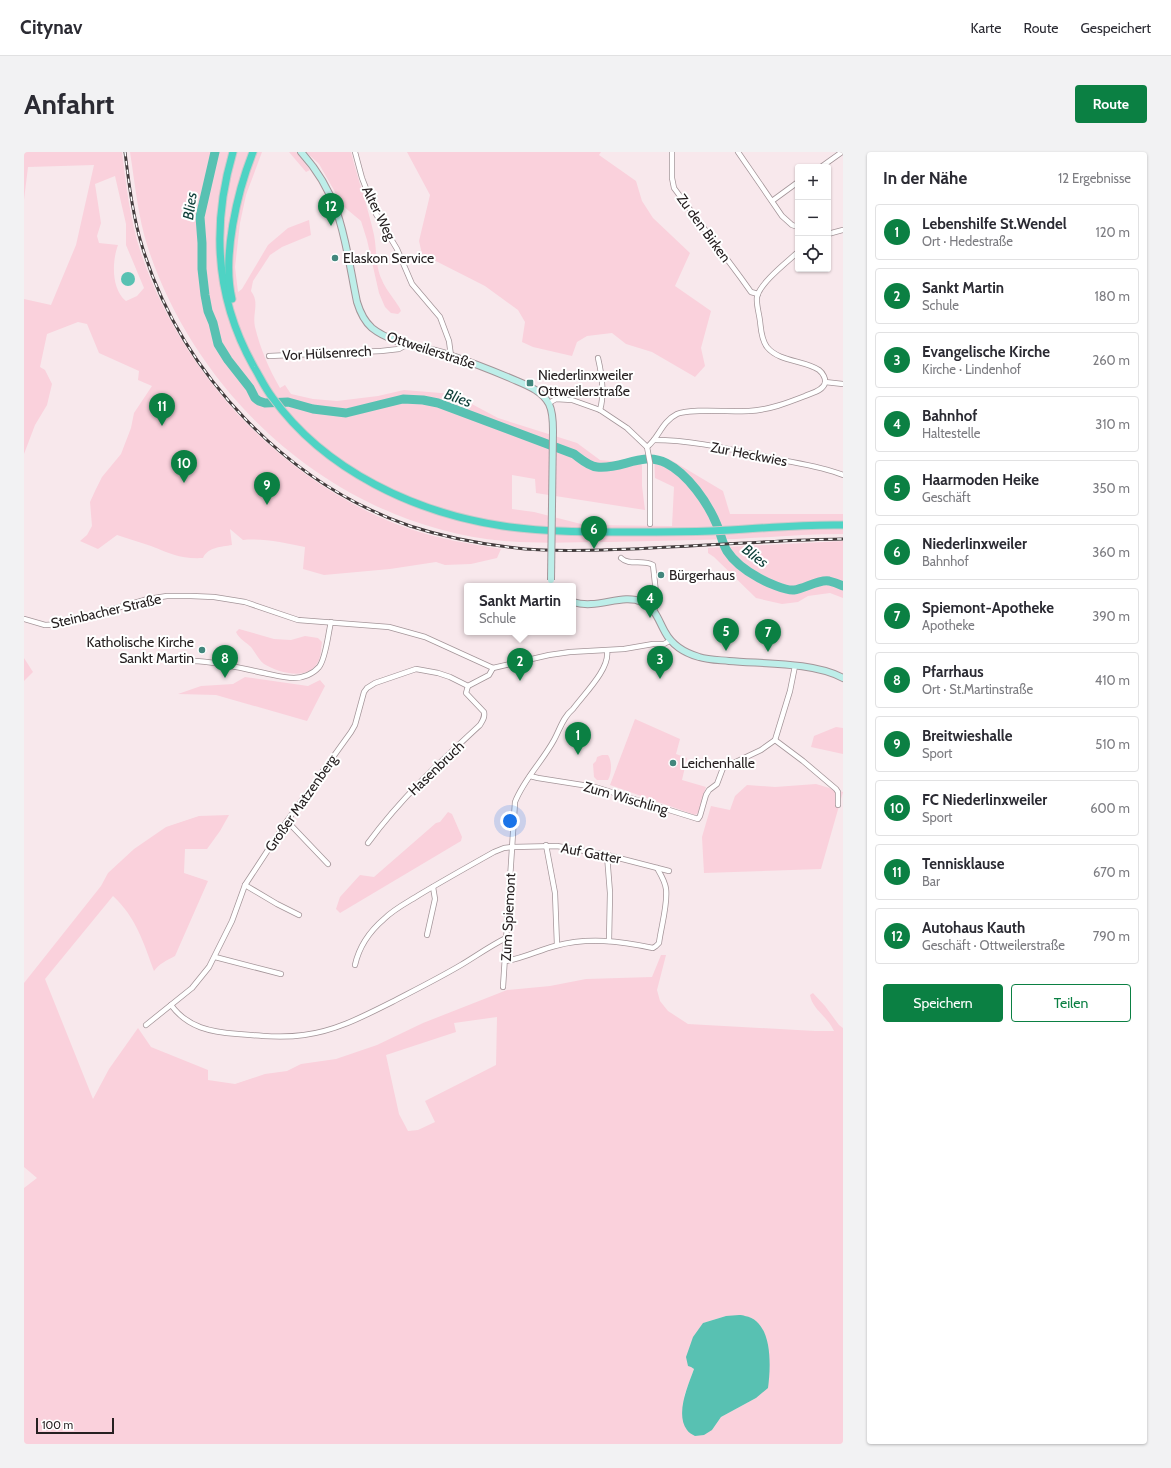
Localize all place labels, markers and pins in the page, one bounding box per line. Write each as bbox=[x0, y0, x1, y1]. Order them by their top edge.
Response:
pin: 12 bbox=[318, 193, 344, 226]
place label: Elaskon Service bbox=[343, 249, 434, 267]
marker: Elaskon Service bbox=[330, 253, 340, 263]
place label: Niederlinxweiler Ottweilerstraße bbox=[538, 366, 634, 400]
marker: Niederlinxweiler Ottweilerstraße bbox=[525, 378, 535, 388]
pin: 11 bbox=[149, 393, 175, 426]
pin: 10 bbox=[171, 450, 197, 483]
pin: 9 bbox=[254, 472, 280, 505]
pin: 6 bbox=[581, 516, 607, 549]
place label: Bürgerhaus bbox=[669, 566, 735, 584]
marker: Bürgerhaus bbox=[656, 570, 666, 580]
pin: 4 bbox=[637, 585, 663, 618]
pin: 5 bbox=[713, 618, 739, 651]
pin: 7 bbox=[755, 619, 781, 652]
place label: Katholische Kirche Sankt Martin bbox=[87, 633, 194, 667]
marker: Katholische Kirche Sankt Martin bbox=[197, 645, 207, 655]
pin: 8 bbox=[212, 645, 238, 678]
pin: 3 bbox=[647, 646, 673, 679]
pin: 2 bbox=[507, 648, 533, 681]
pin: 1 bbox=[565, 722, 591, 755]
place label: Leichenhalle bbox=[681, 754, 755, 772]
marker: Leichenhalle bbox=[668, 758, 678, 768]

